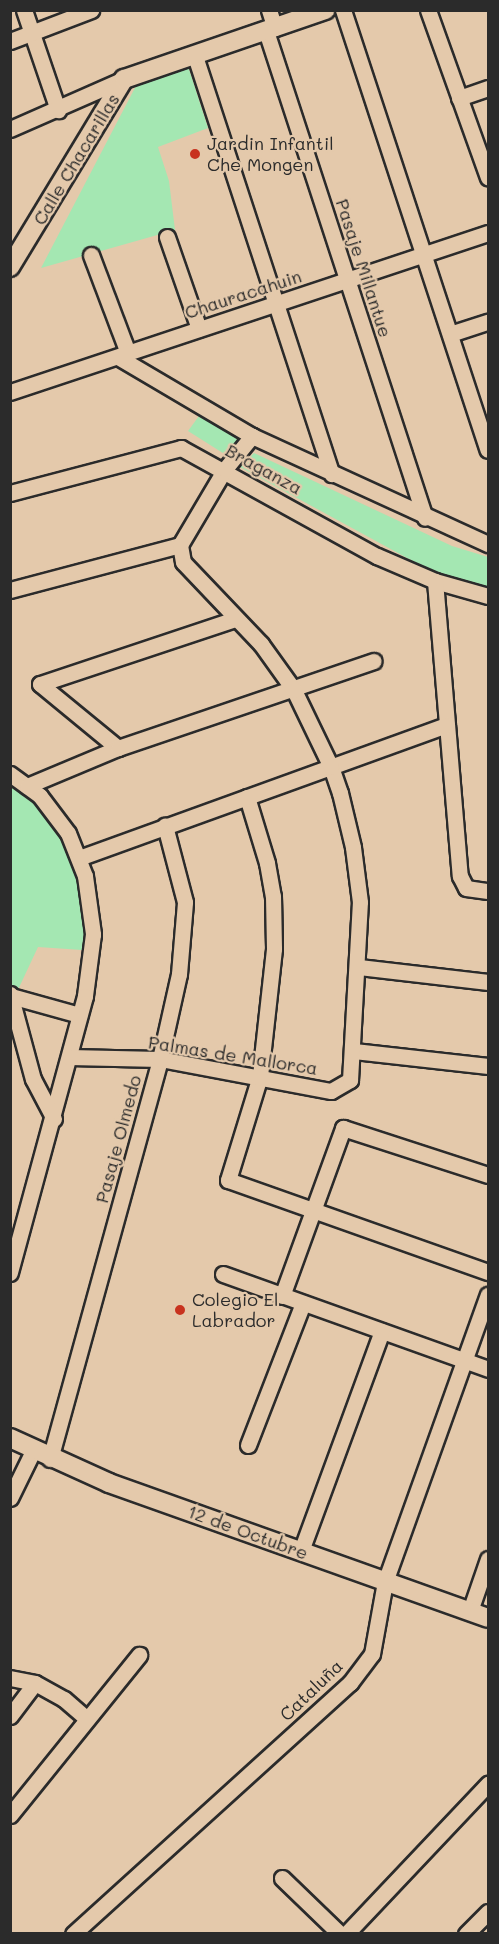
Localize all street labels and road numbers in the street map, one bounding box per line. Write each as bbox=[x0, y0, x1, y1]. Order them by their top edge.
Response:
street label: Calle Chacarillas bbox=[28, 89, 124, 229]
street label: Pasaje Millantue bbox=[331, 196, 397, 340]
street label: Chauracahuin bbox=[182, 265, 304, 323]
street label: Braganza bbox=[222, 439, 306, 499]
street label: Palmas de Mallorca bbox=[147, 1031, 319, 1079]
street label: Pasaje Olmedo bbox=[91, 1073, 145, 1205]
street label: 12 de Octubre bbox=[185, 1500, 311, 1564]
street label: Cataluña bbox=[275, 1655, 347, 1725]

